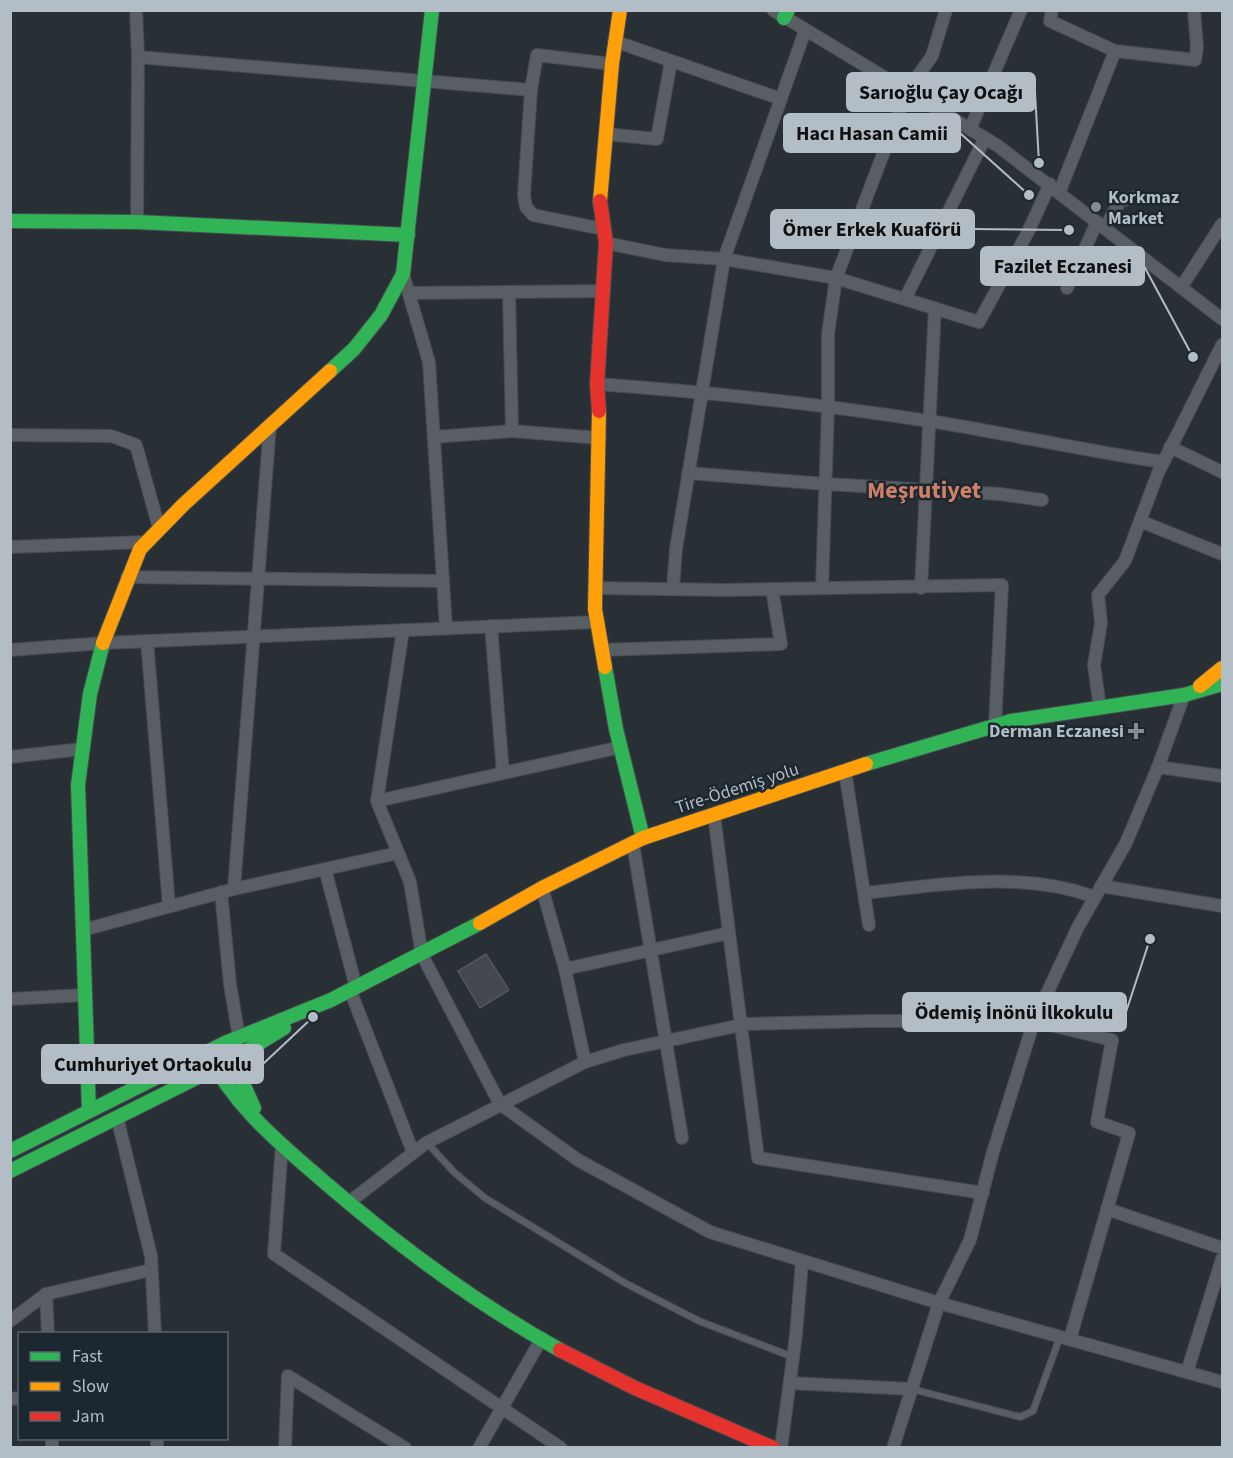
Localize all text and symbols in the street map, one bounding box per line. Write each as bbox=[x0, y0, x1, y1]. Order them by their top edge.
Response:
callout: Sarıoğlu Çay Ocağı bbox=[847, 73, 1035, 111]
text: Sarıoğlu Çay Ocağı bbox=[859, 79, 1023, 107]
callout: Hacı Hasan Camii bbox=[784, 114, 960, 152]
text: Hacı Hasan Camii bbox=[796, 120, 948, 148]
place label: Korkmaz Market bbox=[1108, 185, 1179, 231]
marker: Korkmaz Market bbox=[1089, 200, 1103, 214]
callout: Ömer Erkek Kuaförü bbox=[771, 210, 974, 248]
text: Ömer Erkek Kuaförü bbox=[783, 216, 961, 244]
callout: Fazilet Eczanesi bbox=[981, 247, 1144, 285]
text: Fazilet Eczanesi bbox=[994, 253, 1132, 281]
district label: Meşrutiyet bbox=[867, 473, 981, 508]
place label: Derman Eczanesi bbox=[989, 719, 1124, 744]
marker: Derman Eczanesi bbox=[1129, 724, 1143, 738]
street label: Tire-Ödemiş yolu bbox=[672, 757, 802, 820]
callout: Ödemiş İnönü İlkokulu bbox=[903, 993, 1126, 1031]
text: Ödemiş İnönü İlkokulu bbox=[915, 999, 1113, 1027]
callout: Cumhuriyet Ortaokulu bbox=[42, 1045, 263, 1083]
text: Cumhuriyet Ortaokulu bbox=[54, 1051, 252, 1079]
legend bbox=[18, 1332, 228, 1440]
text: Fast bbox=[72, 1344, 103, 1369]
text: Slow bbox=[72, 1374, 109, 1399]
text: Jam bbox=[72, 1404, 105, 1429]

